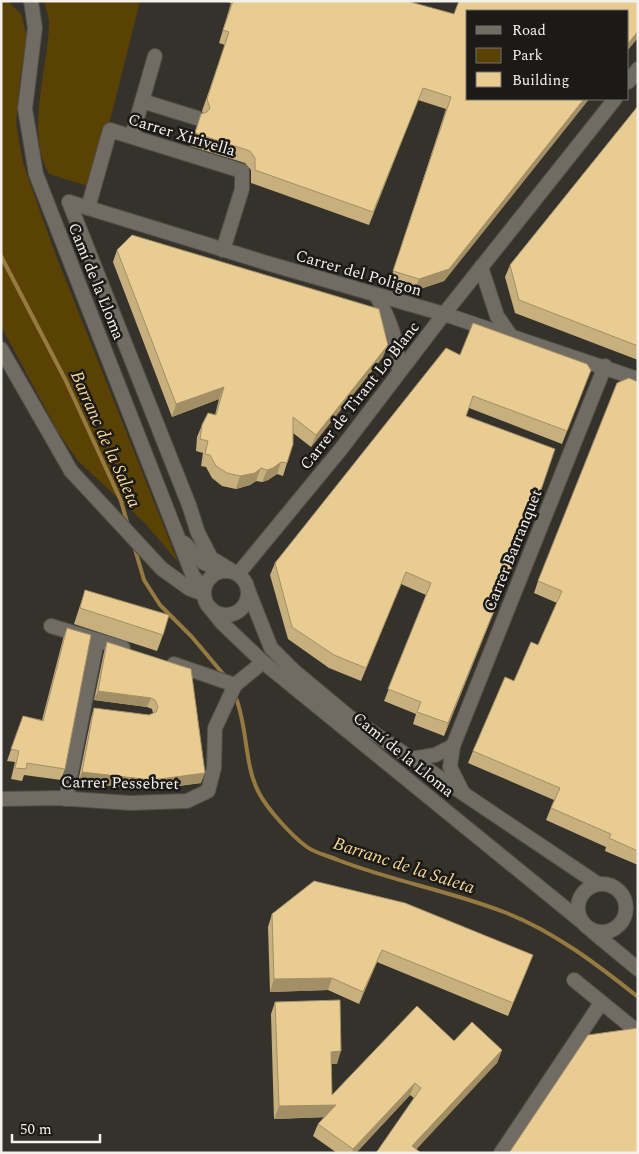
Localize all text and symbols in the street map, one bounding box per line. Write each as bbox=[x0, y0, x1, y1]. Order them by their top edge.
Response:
legend bbox=[466, 10, 629, 100]
text: Road bbox=[512, 19, 546, 42]
text: Park bbox=[512, 44, 543, 67]
text: Building bbox=[512, 69, 569, 92]
street label: Carrer Xirivella bbox=[125, 107, 239, 163]
street label: Camí de la Lloma bbox=[62, 219, 131, 344]
street label: Carrer del Poligon bbox=[293, 243, 425, 302]
street label: Carrer de Tirant Lo Blanc bbox=[294, 316, 425, 475]
water label: Barranc de la Saleta bbox=[63, 366, 148, 512]
street label: Carrer Barranquet bbox=[477, 485, 549, 615]
street label: Camí de la Lloma bbox=[348, 706, 459, 803]
street label: Carrer Pessebret bbox=[61, 770, 180, 796]
water label: Barranc de la Saleta bbox=[329, 830, 478, 901]
scale bar bbox=[12, 1112, 100, 1144]
text: 50 m bbox=[20, 1118, 52, 1141]

